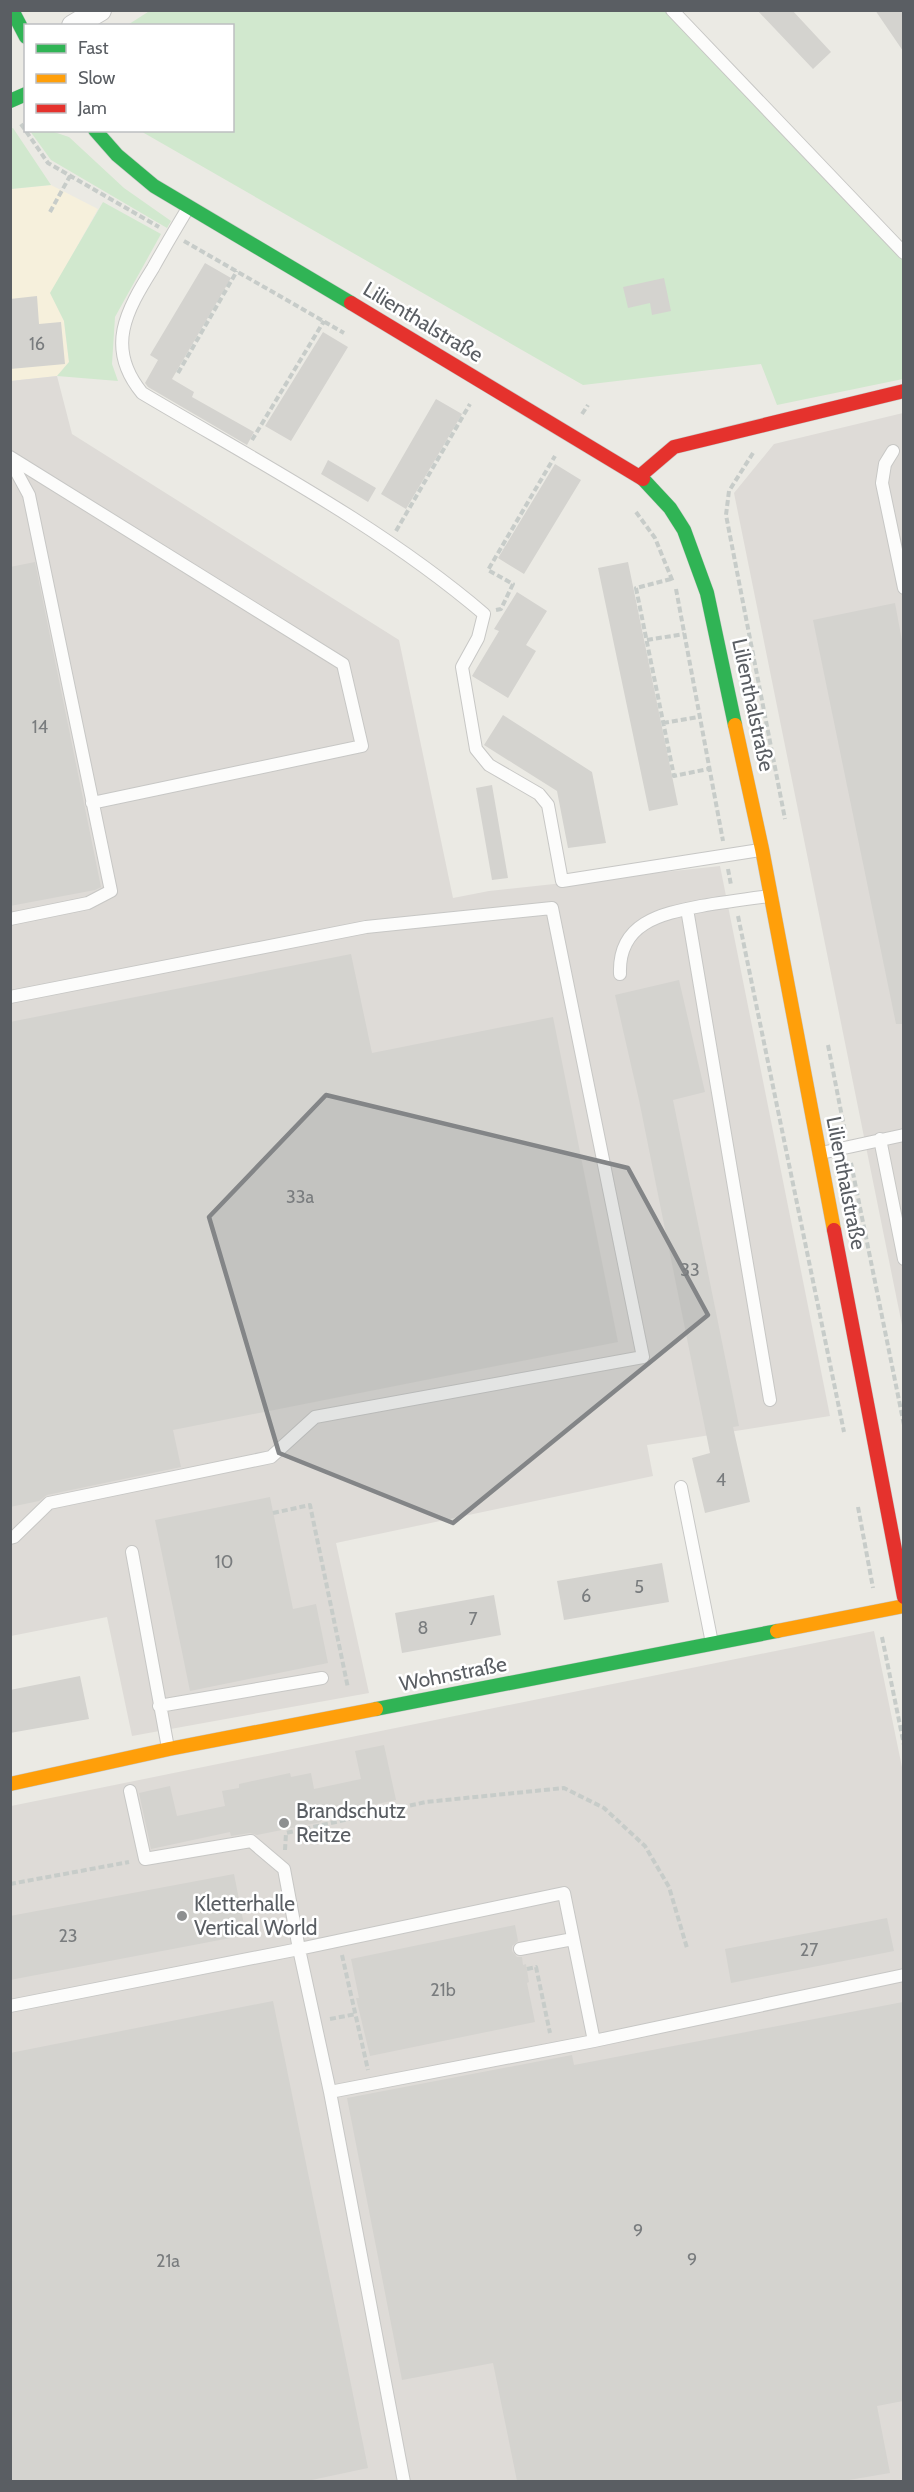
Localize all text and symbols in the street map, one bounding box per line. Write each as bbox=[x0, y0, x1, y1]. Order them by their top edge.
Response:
legend bbox=[24, 24, 234, 132]
text: Fast bbox=[78, 37, 109, 59]
text: Slow bbox=[78, 67, 115, 89]
text: Jam bbox=[77, 97, 107, 119]
street label: Lilienthalstraße bbox=[359, 276, 488, 367]
house number: 16 bbox=[29, 333, 45, 355]
street label: Lilienthalstraße bbox=[727, 636, 780, 774]
house number: 14 bbox=[32, 716, 48, 738]
street label: Lilienthalstraße bbox=[821, 1114, 872, 1252]
house number: 33a bbox=[286, 1186, 314, 1208]
house number: 33 bbox=[680, 1259, 700, 1281]
house number: 4 bbox=[716, 1469, 726, 1491]
house number: 10 bbox=[215, 1551, 233, 1573]
house number: 5 bbox=[634, 1576, 644, 1598]
house number: 6 bbox=[581, 1585, 591, 1607]
house number: 7 bbox=[468, 1608, 478, 1630]
house number: 8 bbox=[418, 1617, 428, 1639]
street label: Wohnstraße bbox=[397, 1651, 509, 1696]
place label: Brandschutz Reitze bbox=[296, 1798, 406, 1847]
marker: Brandschutz Reitze bbox=[277, 1816, 291, 1830]
place label: Kletterhalle Vertical World bbox=[194, 1891, 318, 1940]
marker: Kletterhalle Vertical World bbox=[175, 1909, 189, 1923]
house number: 23 bbox=[58, 1925, 78, 1947]
house number: 27 bbox=[800, 1939, 818, 1961]
house number: 21b bbox=[430, 1979, 456, 2001]
house number: 9 bbox=[633, 2220, 643, 2242]
house number: 9 bbox=[687, 2249, 697, 2271]
house number: 21a bbox=[156, 2250, 180, 2272]

